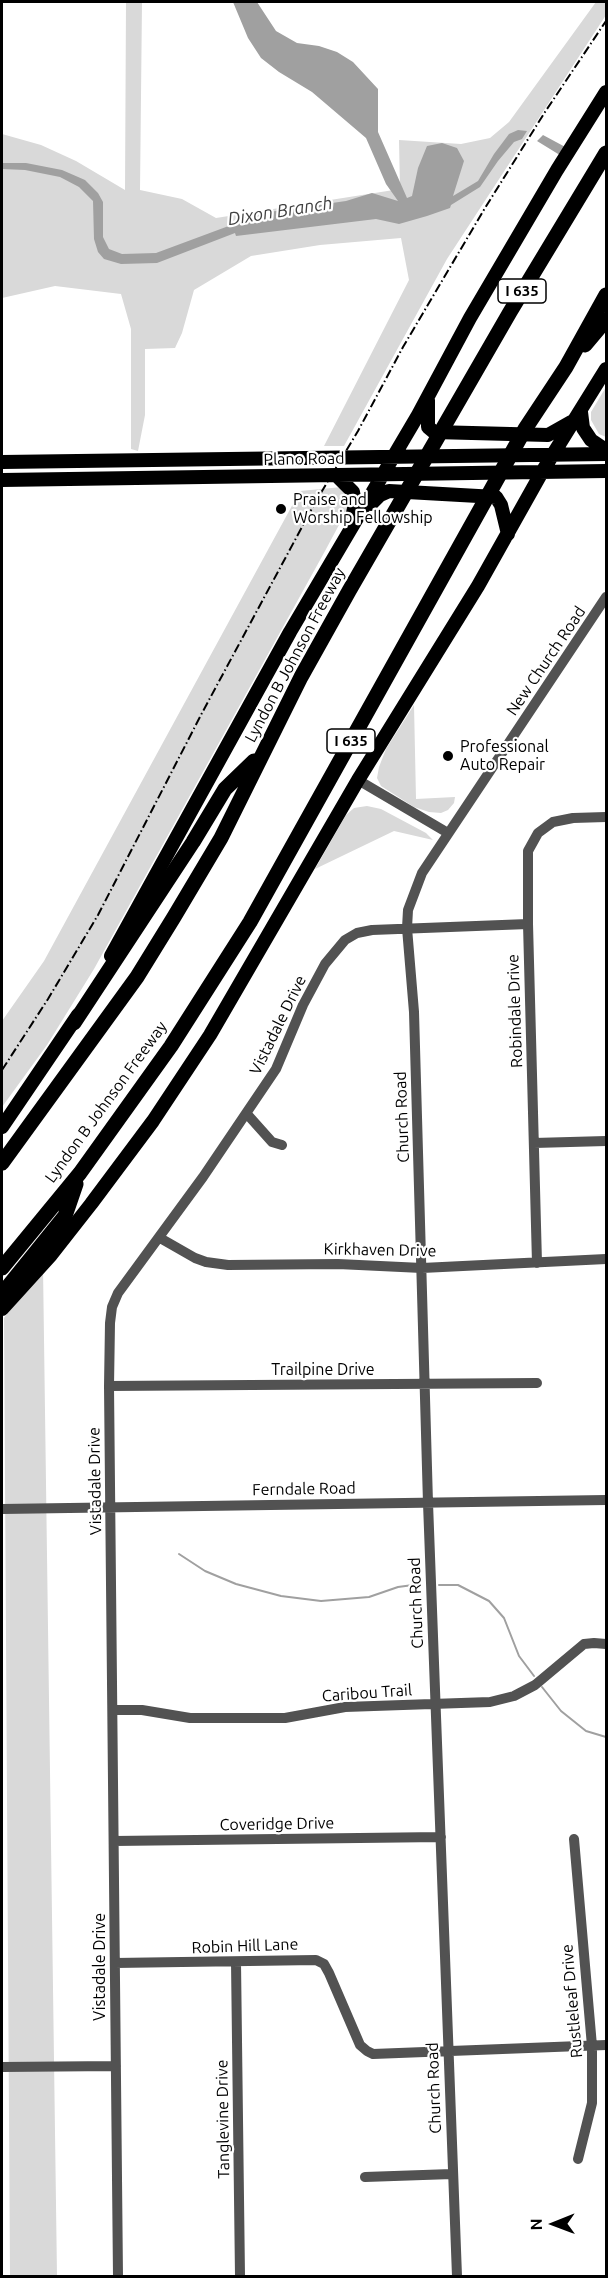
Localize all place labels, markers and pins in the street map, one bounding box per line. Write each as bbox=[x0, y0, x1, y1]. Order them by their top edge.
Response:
place label: Praise and Worship Fellowship bbox=[293, 490, 433, 528]
marker: Praise and Worship Fellowship bbox=[274, 502, 288, 516]
place label: Professional Auto Repair bbox=[460, 737, 549, 775]
marker: Professional Auto Repair bbox=[441, 749, 455, 763]

